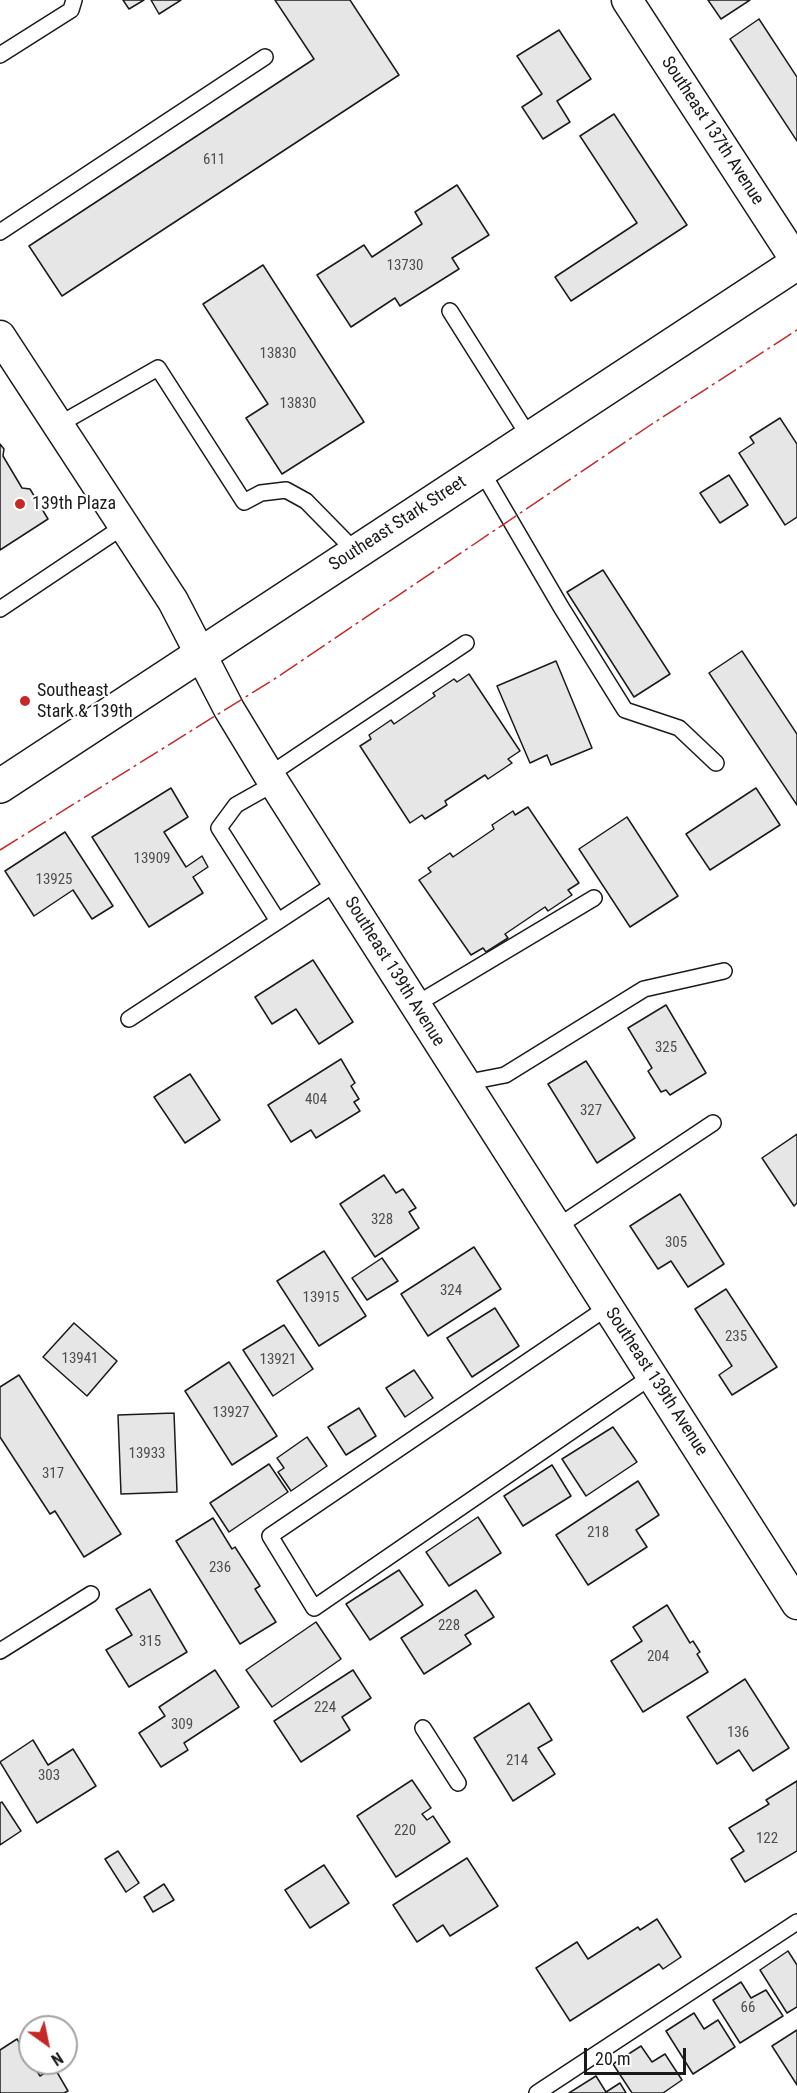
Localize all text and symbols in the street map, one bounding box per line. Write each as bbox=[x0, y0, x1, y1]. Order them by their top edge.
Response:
street label: Southeast 137th Avenue bbox=[656, 53, 768, 209]
house number: 611 bbox=[203, 151, 225, 169]
house number: 13730 bbox=[386, 257, 424, 275]
house number: 13830 bbox=[259, 345, 297, 363]
house number: 13830 bbox=[279, 395, 317, 413]
street label: Southeast Stark Street bbox=[325, 472, 471, 576]
place label: 139th Plaza bbox=[32, 493, 116, 515]
marker: 139th Plaza bbox=[13, 497, 27, 511]
place label: Southeast Stark & 139th bbox=[37, 680, 133, 722]
marker: Southeast Stark & 139th bbox=[18, 694, 32, 708]
house number: 13909 bbox=[133, 850, 171, 868]
house number: 13925 bbox=[35, 871, 73, 889]
street label: Southeast 139th Avenue bbox=[339, 893, 449, 1051]
house number: 325 bbox=[655, 1039, 677, 1057]
house number: 404 bbox=[305, 1091, 327, 1109]
house number: 327 bbox=[580, 1102, 602, 1120]
house number: 328 bbox=[371, 1211, 393, 1229]
house number: 305 bbox=[665, 1234, 687, 1252]
house number: 324 bbox=[440, 1282, 462, 1300]
house number: 13915 bbox=[302, 1289, 340, 1307]
street label: Southeast 139th Avenue bbox=[600, 1304, 712, 1460]
house number: 235 bbox=[725, 1328, 747, 1346]
house number: 13941 bbox=[61, 1350, 99, 1368]
house number: 13921 bbox=[259, 1351, 297, 1369]
house number: 13927 bbox=[212, 1404, 250, 1422]
house number: 13933 bbox=[128, 1445, 166, 1463]
house number: 317 bbox=[42, 1465, 64, 1483]
house number: 218 bbox=[587, 1524, 609, 1542]
house number: 236 bbox=[209, 1559, 231, 1577]
house number: 228 bbox=[438, 1617, 460, 1635]
house number: 315 bbox=[139, 1633, 161, 1651]
house number: 204 bbox=[647, 1648, 669, 1666]
house number: 224 bbox=[314, 1699, 336, 1717]
house number: 309 bbox=[171, 1716, 193, 1734]
house number: 136 bbox=[727, 1724, 749, 1742]
house number: 214 bbox=[506, 1752, 528, 1770]
house number: 303 bbox=[38, 1767, 60, 1785]
house number: 220 bbox=[394, 1822, 416, 1840]
house number: 122 bbox=[756, 1830, 778, 1848]
house number: 66 bbox=[741, 1999, 755, 2017]
north arrow bbox=[18, 2015, 78, 2075]
scale bar bbox=[587, 2036, 689, 2074]
text: N bbox=[48, 2048, 66, 2069]
text: 20 m bbox=[595, 2048, 630, 2069]

